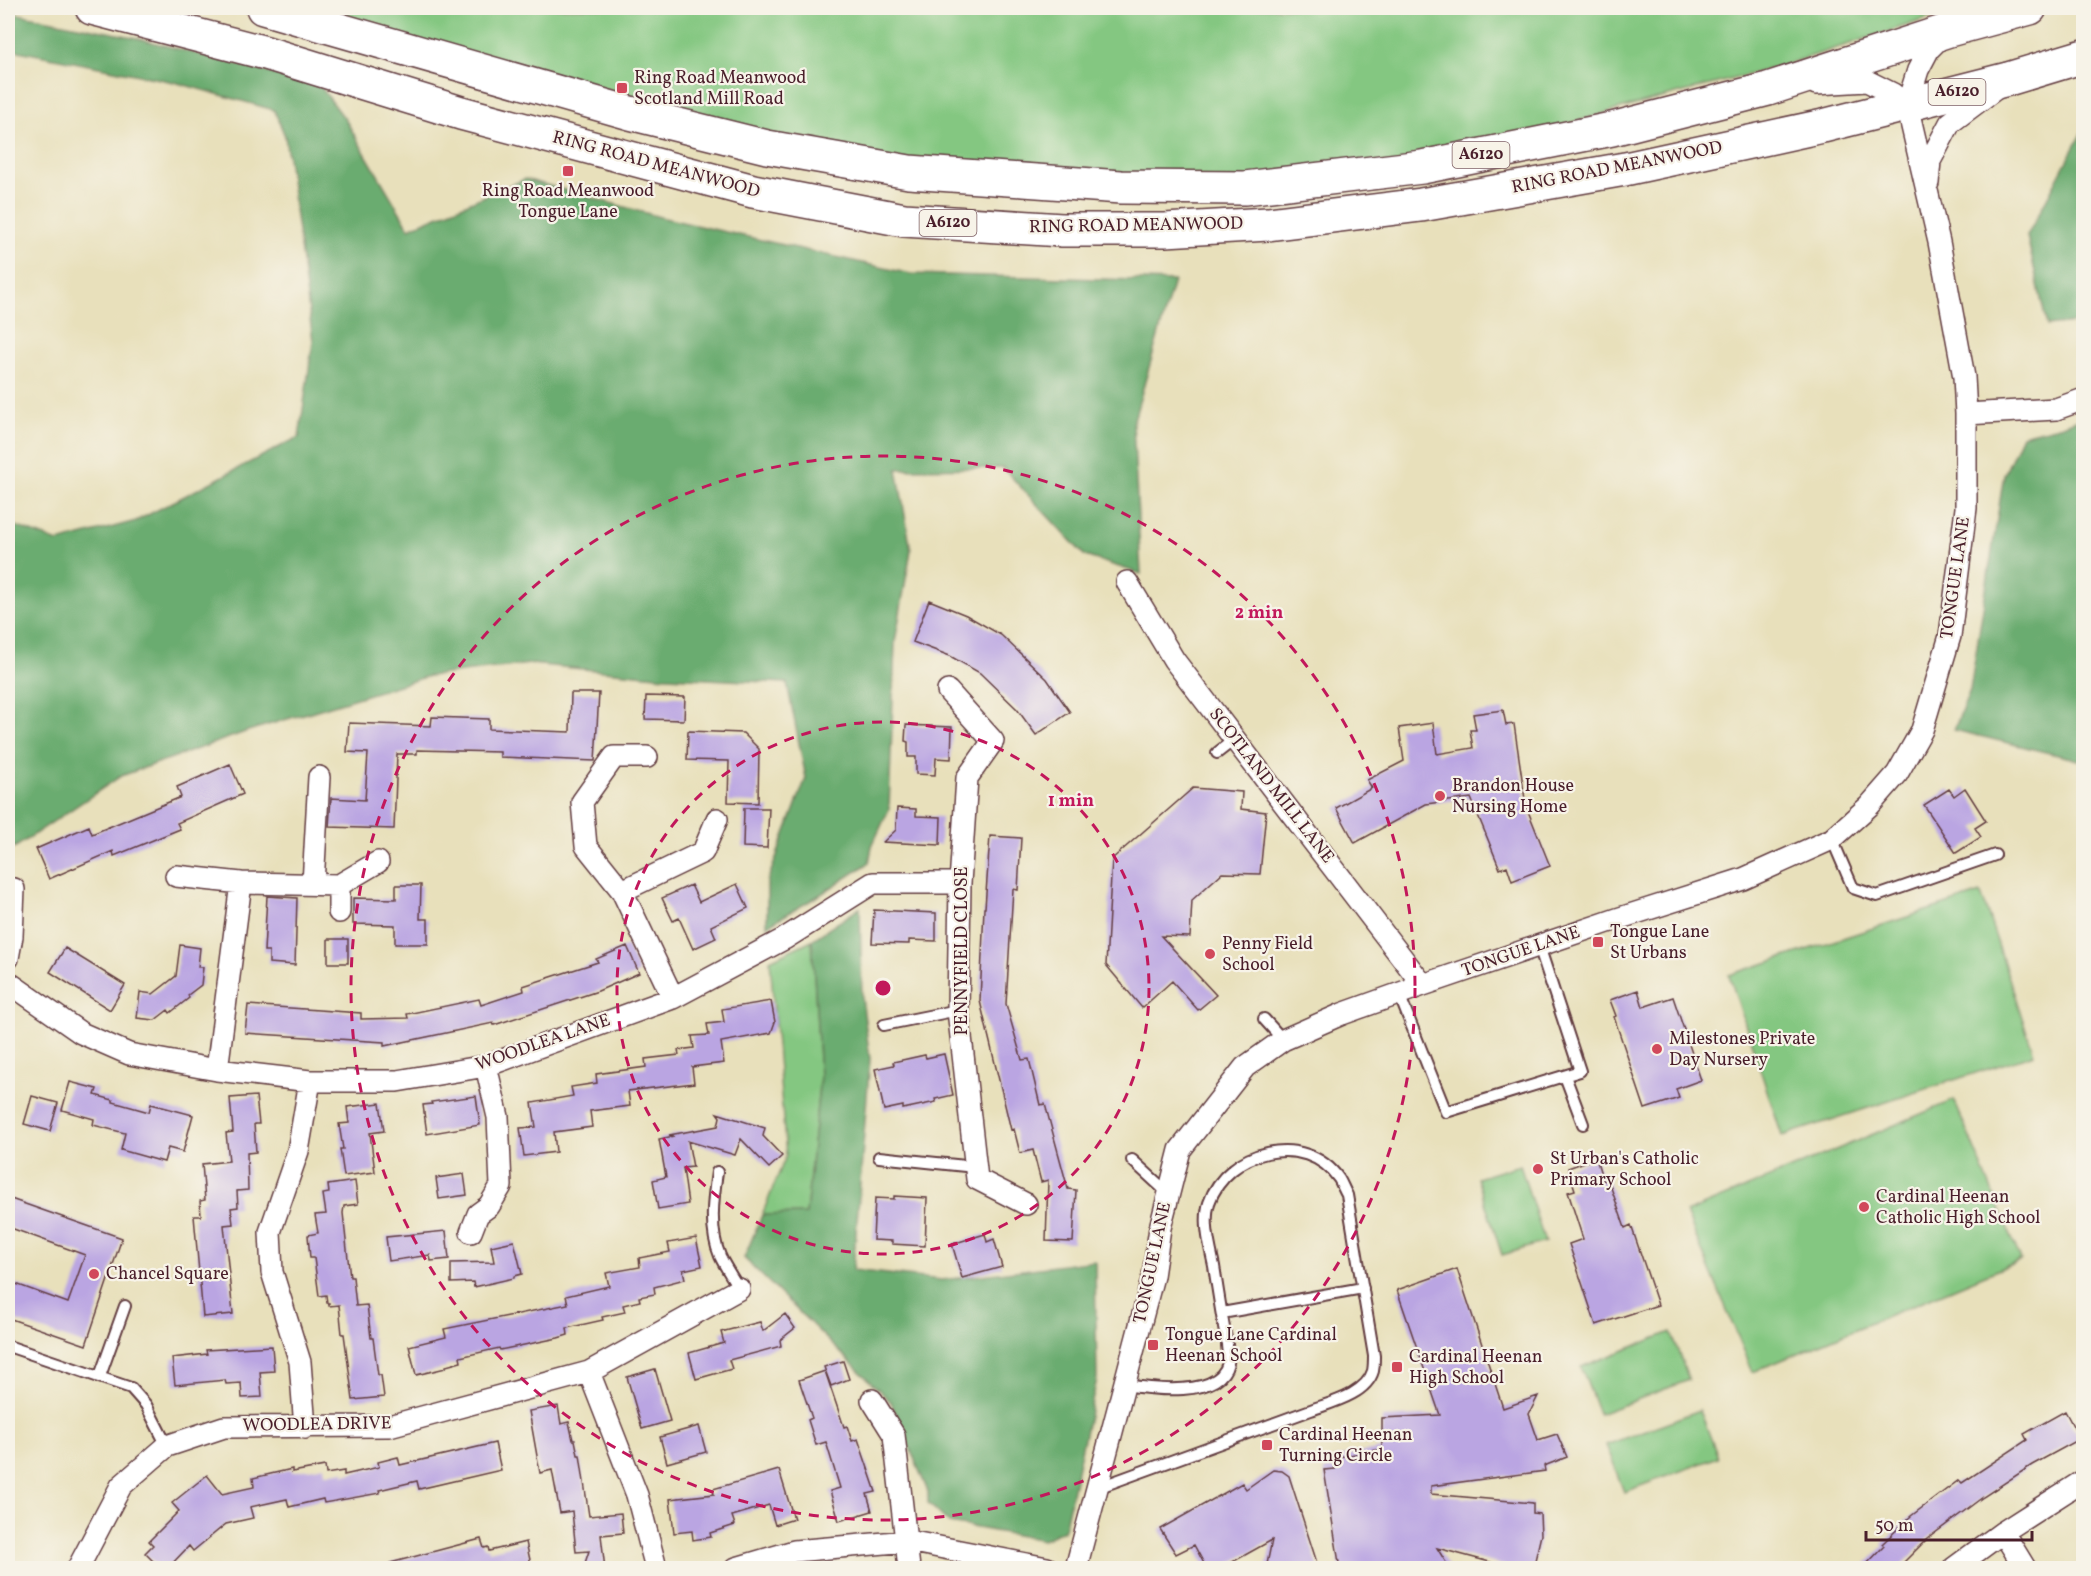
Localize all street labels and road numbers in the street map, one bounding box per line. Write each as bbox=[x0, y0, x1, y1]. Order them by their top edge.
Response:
road number: A6120 bbox=[1928, 79, 1986, 105]
street label: RING ROAD MEANWOOD bbox=[549, 125, 763, 205]
street label: RING ROAD MEANWOOD bbox=[1510, 135, 1724, 201]
road number: A6120 bbox=[1452, 142, 1510, 168]
road number: A6120 bbox=[920, 210, 976, 236]
street label: RING ROAD MEANWOOD bbox=[1029, 212, 1243, 240]
street label: TONGUE LANE bbox=[1935, 515, 1977, 641]
street label: SCOTLAND MILL LANE bbox=[1202, 703, 1340, 869]
street label: PENNYFIELD CLOSE bbox=[950, 866, 975, 1036]
street label: TONGUE LANE bbox=[1459, 920, 1584, 984]
street label: WOODLEA LANE bbox=[472, 1008, 614, 1078]
street label: TONGUE LANE bbox=[1128, 1200, 1178, 1326]
street label: WOODLEA DRIVE bbox=[242, 1411, 392, 1439]

